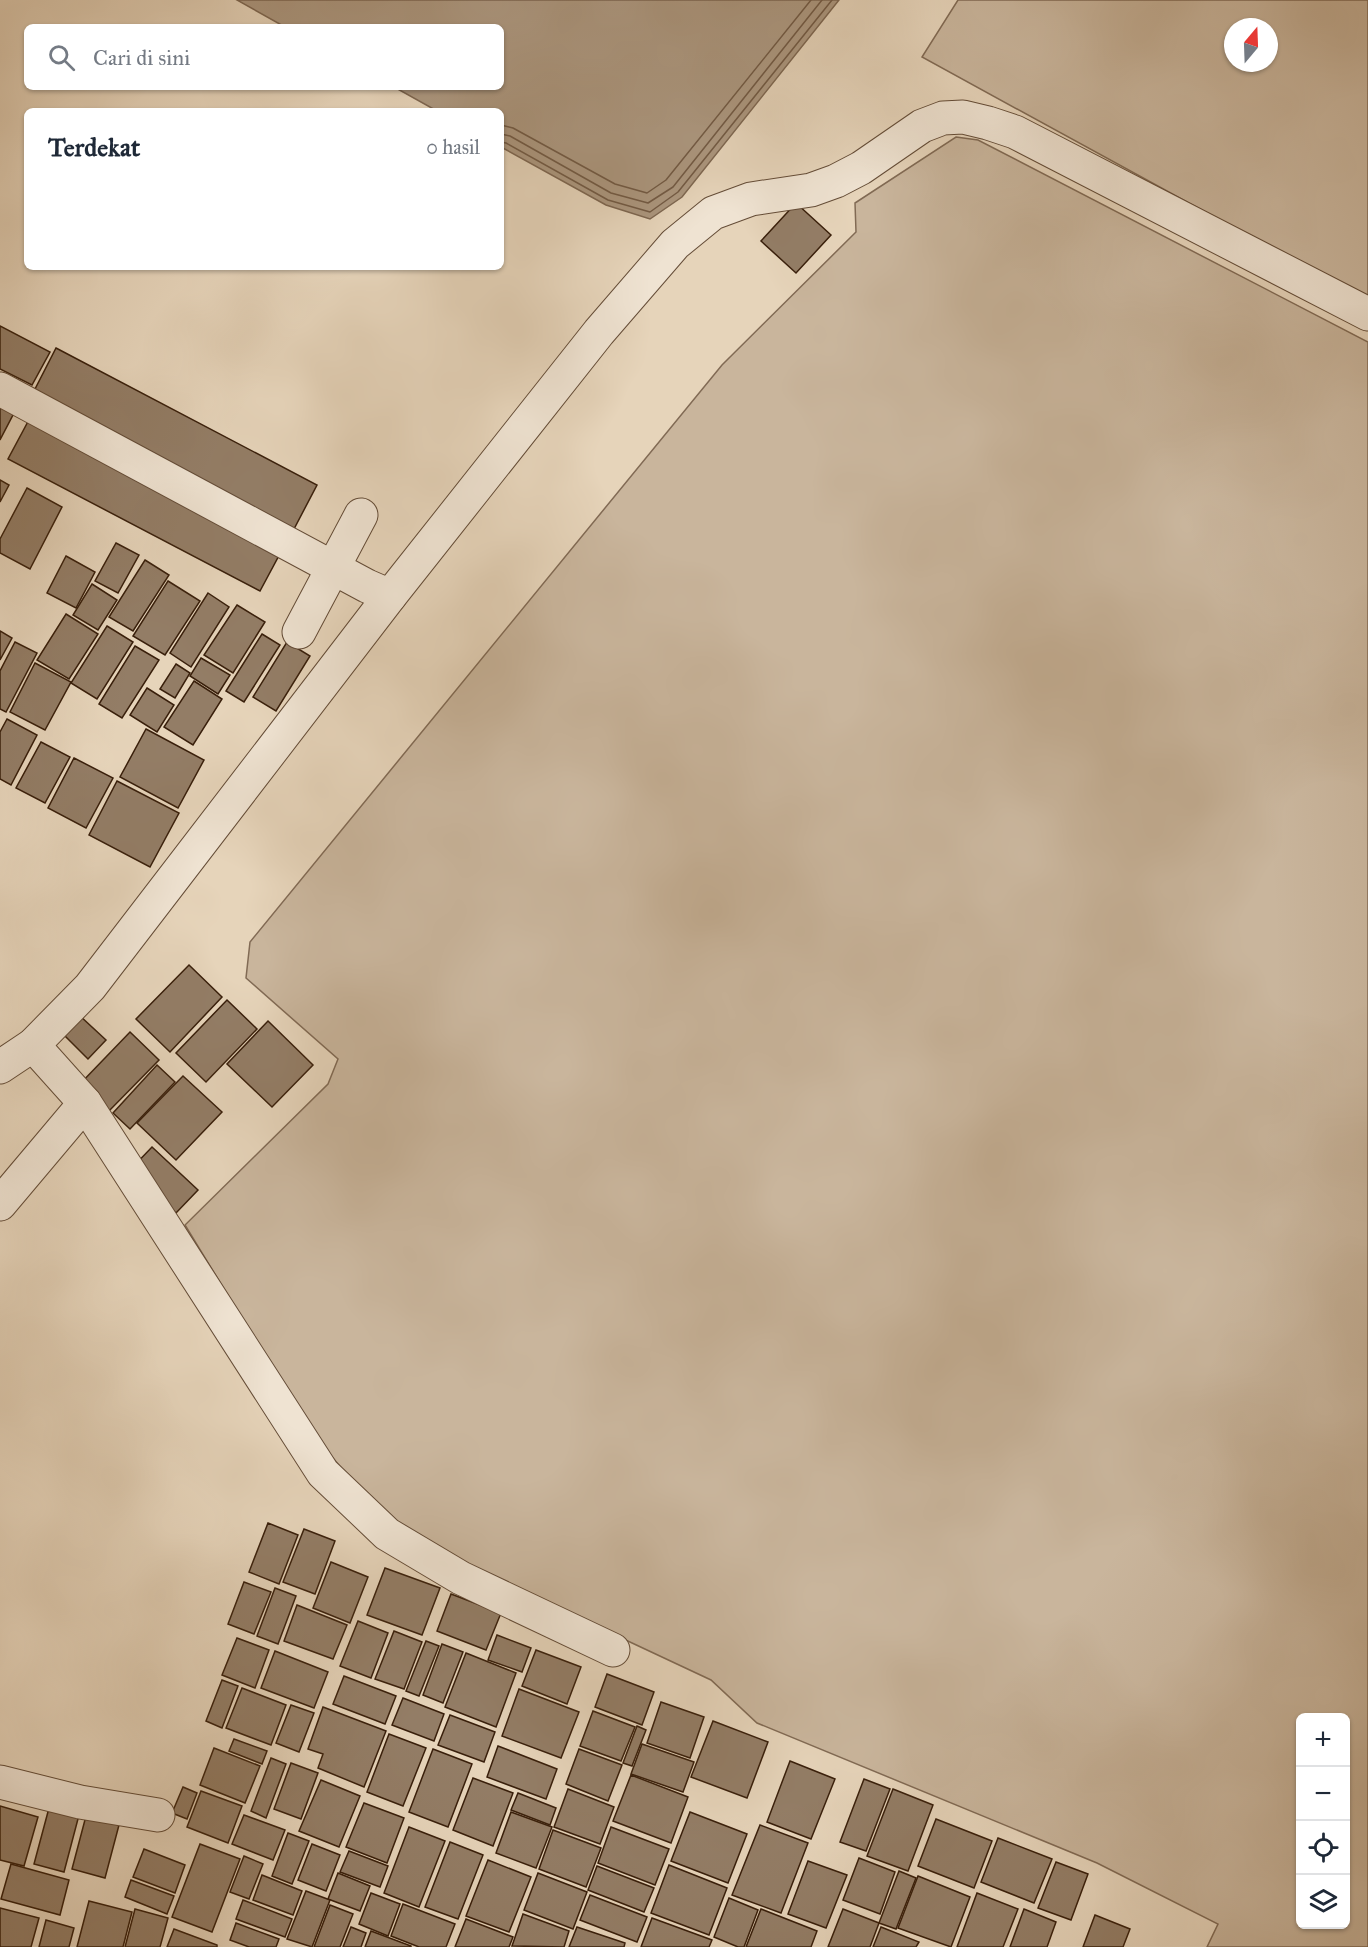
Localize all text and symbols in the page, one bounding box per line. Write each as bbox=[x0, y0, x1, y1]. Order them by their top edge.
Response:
north arrow bbox=[1224, 18, 1278, 72]
search box bbox=[24, 24, 504, 90]
icon: search bbox=[45, 41, 78, 74]
text: Cari di sini bbox=[93, 44, 190, 71]
text: Terdekat bbox=[48, 131, 140, 163]
text: 0 hasil bbox=[426, 135, 480, 159]
map controls bbox=[1296, 1713, 1350, 1929]
button: + bbox=[1296, 1713, 1350, 1767]
button: − bbox=[1296, 1767, 1350, 1821]
button: locate bbox=[1296, 1821, 1350, 1875]
button: layers bbox=[1296, 1875, 1350, 1929]

